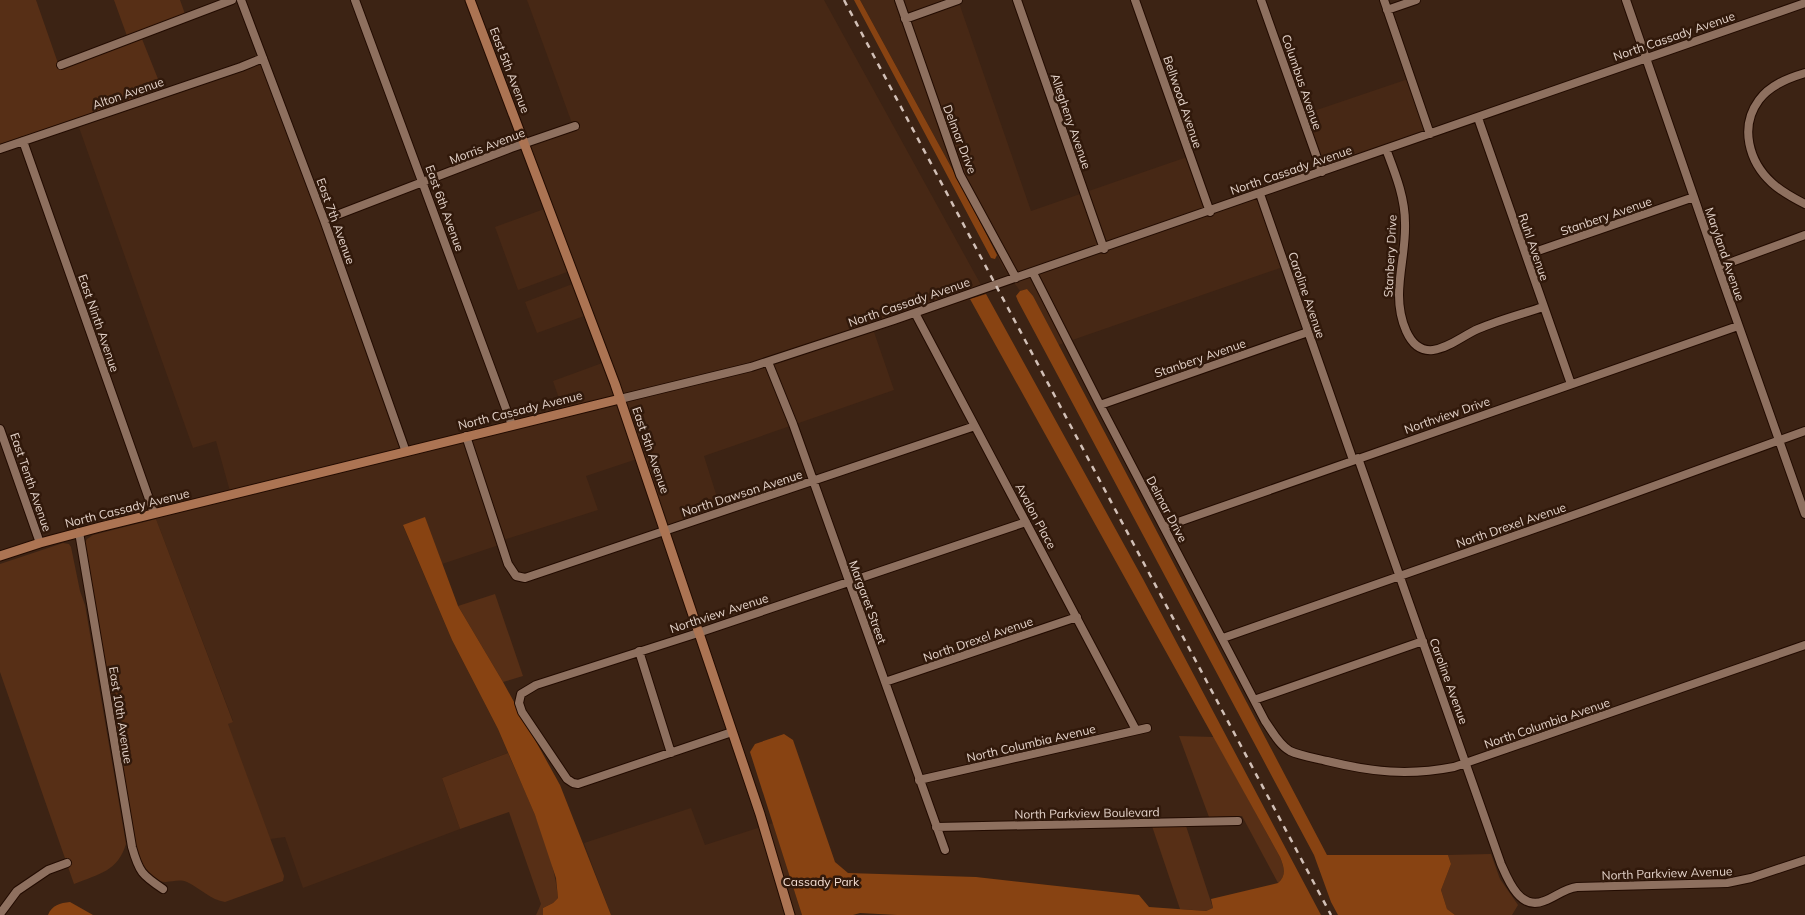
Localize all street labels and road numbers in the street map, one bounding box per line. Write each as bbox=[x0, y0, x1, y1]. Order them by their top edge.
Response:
street label: North Cassady Avenue bbox=[1611, 8, 1737, 64]
street label: East 5th Avenue bbox=[487, 25, 533, 115]
street label: Columbus Avenue bbox=[1279, 32, 1325, 132]
street label: Bellwood Avenue bbox=[1160, 54, 1206, 150]
street label: Allegheny Avenue bbox=[1048, 71, 1094, 171]
street label: Alton Avenue bbox=[90, 74, 166, 112]
street label: Delmar Drive bbox=[940, 102, 980, 176]
street label: Morris Avenue bbox=[447, 125, 527, 167]
street label: North Cassady Avenue bbox=[1228, 142, 1354, 198]
street label: East 6th Avenue bbox=[422, 163, 468, 253]
street label: East 7th Avenue bbox=[313, 176, 359, 266]
street label: Stanbery Avenue bbox=[1558, 193, 1654, 239]
street label: Maryland Avenue bbox=[1702, 205, 1748, 303]
street label: Ruhl Avenue bbox=[1516, 211, 1552, 283]
street label: Stanbery Drive bbox=[1380, 214, 1400, 298]
street label: Caroline Avenue bbox=[1285, 250, 1329, 340]
street label: East Ninth Avenue bbox=[75, 272, 123, 374]
street label: North Cassady Avenue bbox=[846, 274, 972, 330]
street label: Stanbery Avenue bbox=[1152, 335, 1248, 381]
street label: North Cassady Avenue bbox=[456, 387, 584, 433]
street label: Northview Drive bbox=[1402, 393, 1492, 437]
street label: East 5th Avenue bbox=[629, 405, 673, 495]
street label: East Tenth Avenue bbox=[7, 431, 55, 533]
street label: North Dawson Avenue bbox=[680, 466, 804, 520]
street label: Delmar Drive bbox=[1143, 473, 1191, 545]
street label: Avalon Place bbox=[1012, 481, 1060, 551]
street label: North Cassady Avenue bbox=[63, 485, 191, 531]
street label: North Drexel Avenue bbox=[1454, 499, 1568, 551]
street label: Margaret Street bbox=[846, 558, 890, 646]
street label: Northview Avenue bbox=[668, 590, 770, 636]
street label: North Drexel Avenue bbox=[921, 613, 1035, 665]
street label: Caroline Avenue bbox=[1426, 636, 1472, 726]
street label: East 10th Avenue bbox=[106, 665, 136, 765]
street label: North Columbia Avenue bbox=[1482, 694, 1612, 752]
street label: North Columbia Avenue bbox=[965, 721, 1097, 765]
street label: North Parkview Boulevard bbox=[1014, 804, 1160, 822]
street label: North Parkview Avenue bbox=[1601, 863, 1733, 883]

